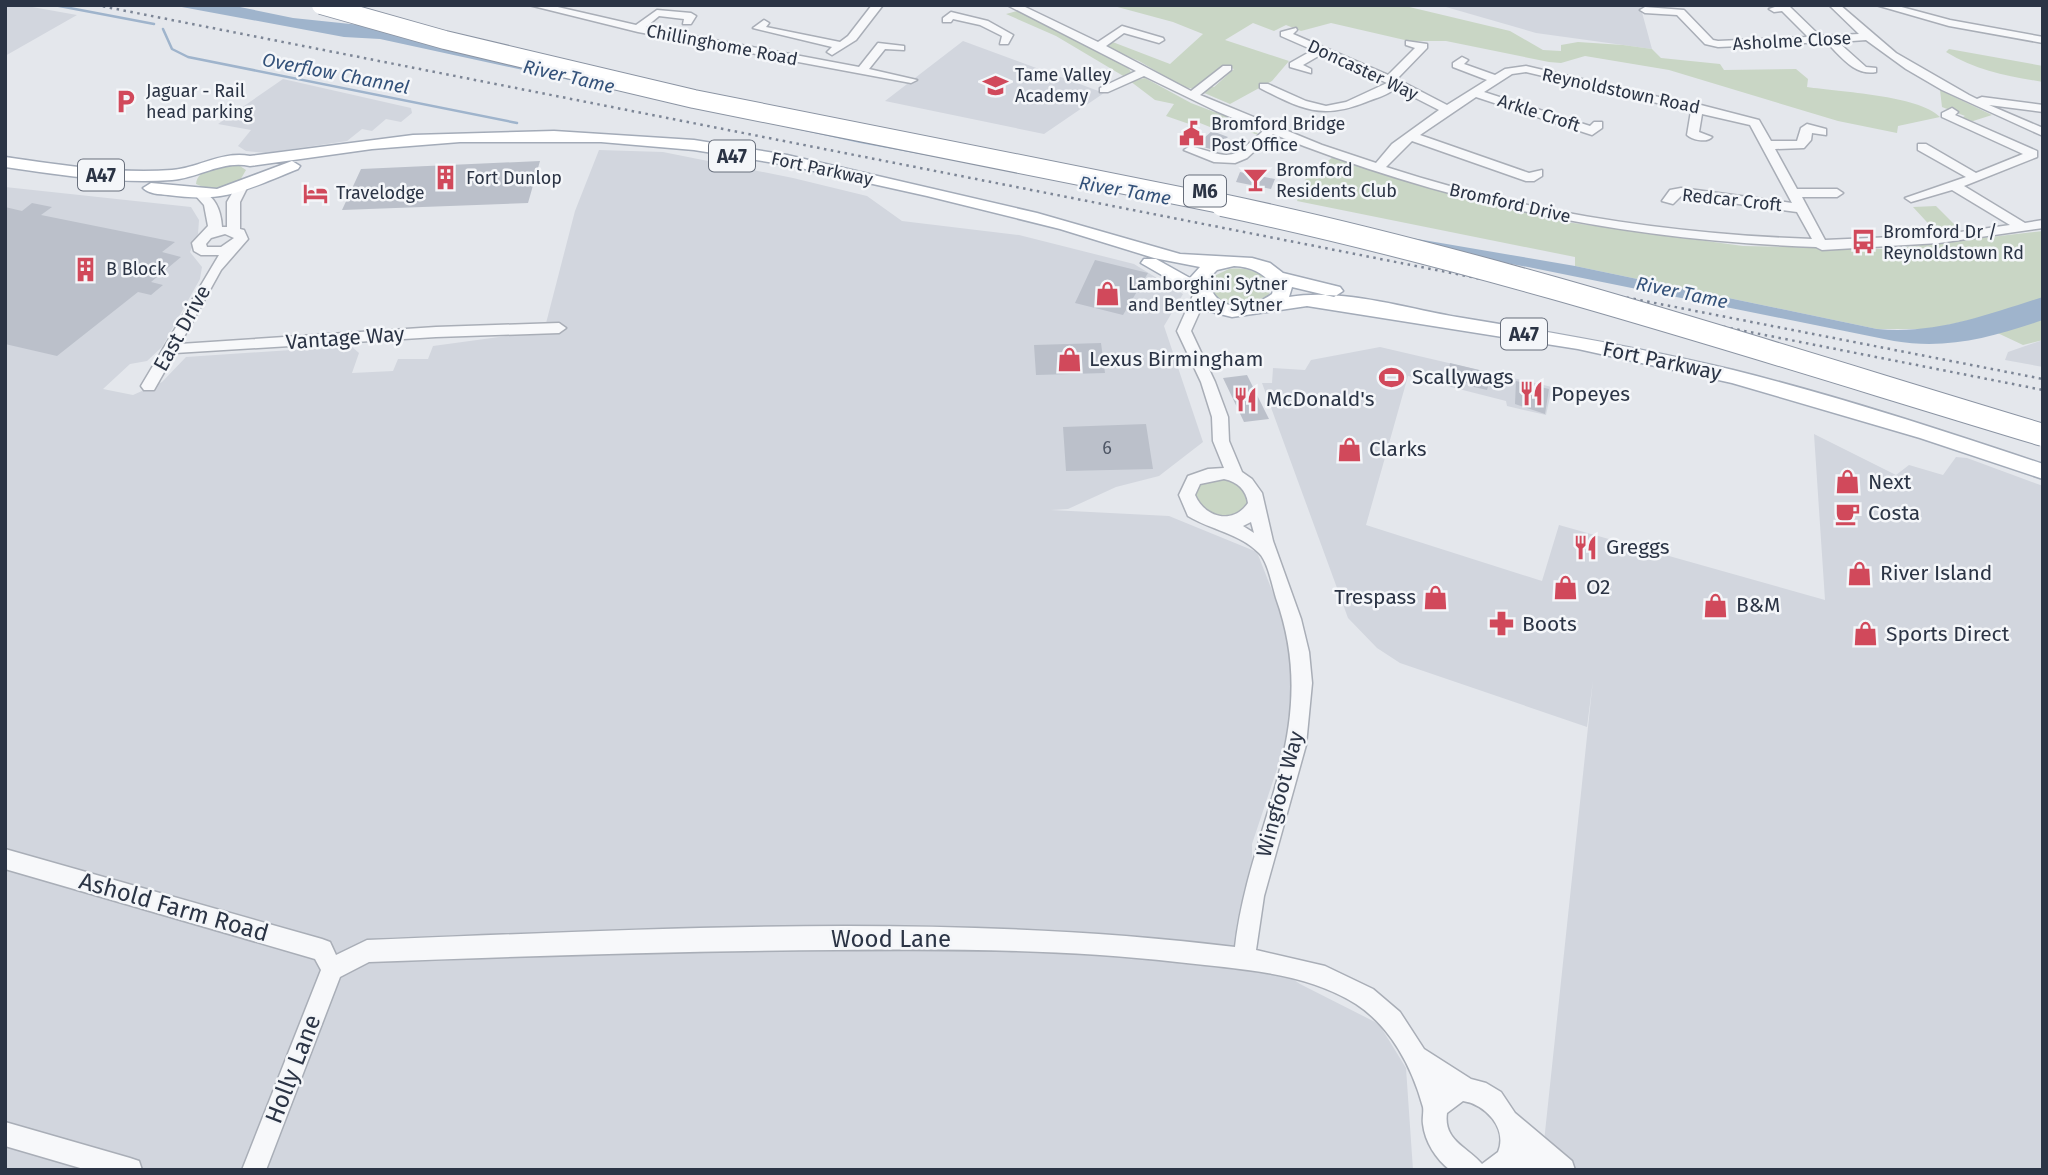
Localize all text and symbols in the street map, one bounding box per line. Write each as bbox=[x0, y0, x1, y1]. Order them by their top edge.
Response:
street label: Chillinghome Road bbox=[644, 20, 800, 70]
street label: Asholme Close bbox=[1732, 27, 1852, 55]
street label: Doncaster Way bbox=[1304, 35, 1422, 105]
water label: Overflow Channel bbox=[260, 48, 411, 99]
water label: River Tame bbox=[521, 55, 617, 98]
street label: Reynoldstown Road bbox=[1540, 63, 1702, 119]
place label: Tame Valley Academy bbox=[1015, 64, 1111, 107]
school or university icon: Tame Valley Academy bbox=[981, 71, 1009, 99]
place label: Jaguar - Rail head parking bbox=[146, 80, 254, 123]
parking icon: Jaguar - Rail head parking bbox=[112, 87, 140, 115]
street label: Arkle Croft bbox=[1495, 89, 1584, 137]
place label: Bromford Bridge Post Office bbox=[1211, 113, 1345, 156]
public building icon: Bromford Bridge Post Office bbox=[1177, 120, 1205, 148]
road number: A47 bbox=[709, 140, 755, 172]
street label: Fort Parkway bbox=[769, 147, 875, 191]
place label: Bromford Residents Club bbox=[1276, 159, 1397, 202]
road number: A47 bbox=[78, 160, 124, 190]
building icon: Fort Dunlop bbox=[432, 164, 460, 192]
bar icon: Bromford Residents Club bbox=[1242, 166, 1270, 194]
place label: Fort Dunlop bbox=[466, 167, 562, 189]
water label: River Tame bbox=[1077, 171, 1173, 210]
road number: M6 bbox=[1184, 176, 1226, 206]
street label: Bromford Drive bbox=[1447, 178, 1573, 228]
hotel icon: Travelodge bbox=[302, 179, 330, 207]
place label: Travelodge bbox=[336, 182, 425, 204]
street label: Redcar Croft bbox=[1681, 184, 1784, 216]
place label: Bromford Dr / Reynoldstown Rd bbox=[1883, 221, 2024, 264]
bus stop icon: Bromford Dr / Reynoldstown Rd bbox=[1849, 228, 1877, 256]
building icon: B Block bbox=[72, 255, 100, 283]
place label: B Block bbox=[106, 258, 167, 280]
water label: River Tame bbox=[1634, 272, 1730, 313]
place label: Lamborghini Sytner and Bentley Sytner bbox=[1128, 273, 1288, 316]
street label: East Drive bbox=[148, 280, 216, 376]
shop icon: Lamborghini Sytner and Bentley Sytner bbox=[1094, 280, 1122, 308]
road number: A47 bbox=[1501, 318, 1547, 350]
street label: Vantage Way bbox=[285, 321, 406, 355]
street label: Fort Parkway bbox=[1600, 336, 1724, 386]
shop icon: Lexus Birmingham bbox=[1055, 345, 1083, 373]
place label: Lexus Birmingham bbox=[1089, 346, 1264, 372]
sports icon: Scallywags bbox=[1378, 363, 1406, 391]
place label: Scallywags bbox=[1412, 364, 1514, 390]
restaurant icon: Popeyes bbox=[1517, 380, 1545, 408]
place label: Popeyes bbox=[1551, 381, 1630, 407]
restaurant icon: McDonald's bbox=[1232, 385, 1260, 413]
place label: McDonald's bbox=[1266, 386, 1375, 412]
shop icon: Clarks bbox=[1335, 435, 1363, 463]
place label: Clarks bbox=[1369, 436, 1427, 462]
house number: 6 bbox=[1102, 437, 1112, 459]
shop icon: Next bbox=[1834, 468, 1862, 496]
place label: Next bbox=[1868, 469, 1912, 495]
cafe icon: Costa bbox=[1834, 499, 1862, 527]
place label: Costa bbox=[1868, 500, 1920, 526]
restaurant icon: Greggs bbox=[1572, 533, 1600, 561]
place label: Greggs bbox=[1606, 534, 1670, 560]
shop icon: River Island bbox=[1846, 559, 1874, 587]
place label: River Island bbox=[1880, 560, 1992, 586]
shop icon: O2 bbox=[1552, 573, 1580, 601]
place label: O2 bbox=[1586, 574, 1610, 600]
shop icon: Trespass bbox=[1422, 583, 1450, 611]
place label: Trespass bbox=[1334, 584, 1416, 610]
shop icon: B&M bbox=[1702, 591, 1730, 619]
place label: B&M bbox=[1736, 592, 1780, 618]
pharmacy icon: Boots bbox=[1488, 610, 1516, 638]
place label: Boots bbox=[1522, 611, 1577, 637]
shop icon: Sports Direct bbox=[1852, 620, 1880, 648]
place label: Sports Direct bbox=[1886, 621, 2010, 647]
street label: Wingfoot Way bbox=[1251, 728, 1309, 860]
street label: Ashold Farm Road bbox=[76, 867, 272, 947]
street label: Wood Lane bbox=[831, 925, 951, 953]
street label: Holly Lane bbox=[259, 1011, 327, 1127]

